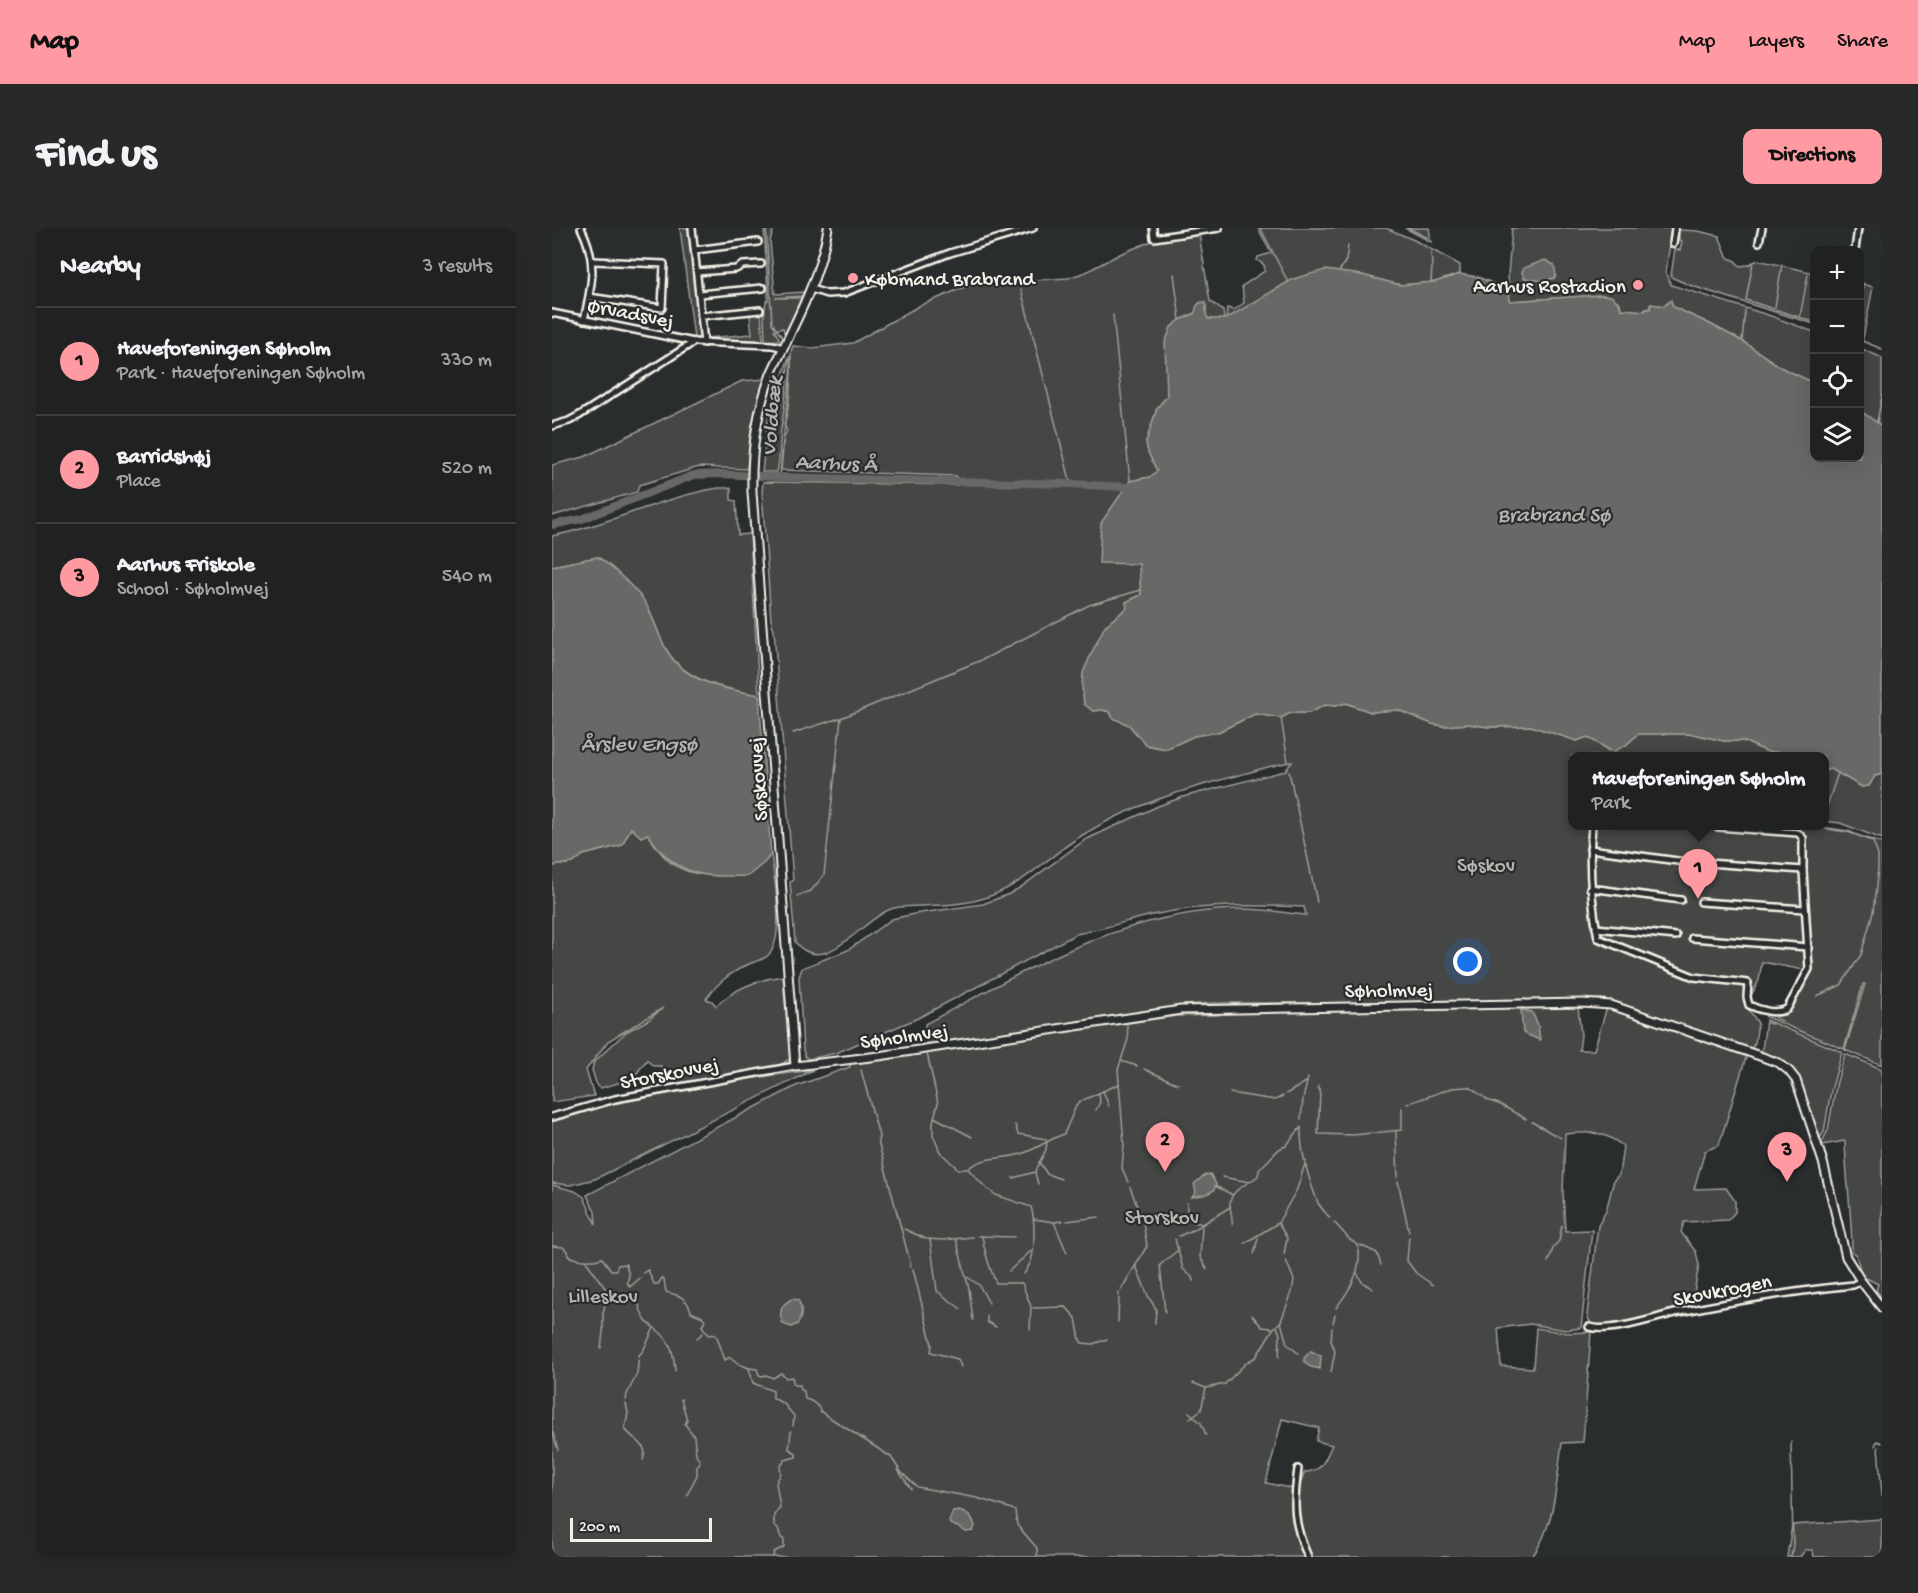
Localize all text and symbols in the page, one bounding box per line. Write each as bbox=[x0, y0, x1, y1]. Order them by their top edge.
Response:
text: Map bbox=[30, 26, 79, 59]
text: Map bbox=[1679, 30, 1715, 55]
text: Layers bbox=[1748, 30, 1804, 55]
text: Share bbox=[1837, 30, 1888, 55]
button: Directions bbox=[1743, 129, 1882, 184]
text: Find us bbox=[36, 132, 156, 181]
map controls bbox=[1810, 246, 1864, 462]
button: + bbox=[1810, 246, 1864, 300]
text: Nearby bbox=[60, 252, 141, 283]
text: 3 results bbox=[423, 256, 492, 279]
place label: Købmand Brabrand bbox=[865, 269, 1036, 294]
marker: Købmand Brabrand bbox=[846, 271, 860, 285]
place label: Aarhus Rostadion bbox=[1473, 276, 1626, 301]
marker: Aarhus Rostadion bbox=[1631, 278, 1645, 292]
street label: Ørvadsvej bbox=[585, 295, 676, 336]
button: − bbox=[1810, 300, 1864, 354]
text: Haveforeningen Søholm bbox=[117, 337, 331, 363]
text: 1 bbox=[75, 350, 84, 373]
text: 330 m bbox=[441, 350, 492, 373]
button: locate bbox=[1810, 354, 1864, 408]
text: Park · Haveforeningen Søholm bbox=[117, 363, 365, 386]
water label: Voldbæk bbox=[758, 373, 791, 457]
button: layers bbox=[1810, 408, 1864, 462]
text: Barridshøj bbox=[117, 445, 211, 471]
water label: Aarhus Å bbox=[795, 451, 879, 479]
text: 2 bbox=[75, 458, 84, 481]
text: 520 m bbox=[441, 458, 492, 481]
text: Place bbox=[117, 471, 161, 494]
water label: Brabrand Sø bbox=[1497, 504, 1612, 530]
text: Aarhus Friskole bbox=[117, 553, 255, 579]
text: 3 bbox=[74, 566, 85, 589]
text: 540 m bbox=[442, 566, 492, 589]
text: School · Søholmvej bbox=[117, 579, 269, 602]
water label: Årslev Engsø bbox=[581, 733, 699, 759]
street label: Søskovvej bbox=[745, 736, 776, 822]
popup bbox=[1568, 752, 1829, 830]
text: Haveforeningen Søholm bbox=[1592, 767, 1805, 793]
text: Park bbox=[1592, 793, 1630, 816]
pin: 1 bbox=[1678, 850, 1718, 899]
park label: Søskov bbox=[1457, 855, 1515, 880]
your location bbox=[1453, 947, 1482, 976]
street label: Søholmvej bbox=[1345, 979, 1434, 1006]
street label: Søholmvej bbox=[859, 1020, 950, 1057]
street label: Storskovvej bbox=[618, 1054, 721, 1097]
pin: 2 bbox=[1146, 1122, 1184, 1172]
pin: 3 bbox=[1768, 1132, 1806, 1182]
park label: Storskov bbox=[1125, 1207, 1199, 1232]
street label: Skovkrogen bbox=[1671, 1271, 1774, 1314]
park label: Lilleskov bbox=[568, 1286, 638, 1311]
scale bar bbox=[570, 1515, 712, 1542]
text: 200 m bbox=[579, 1519, 620, 1538]

